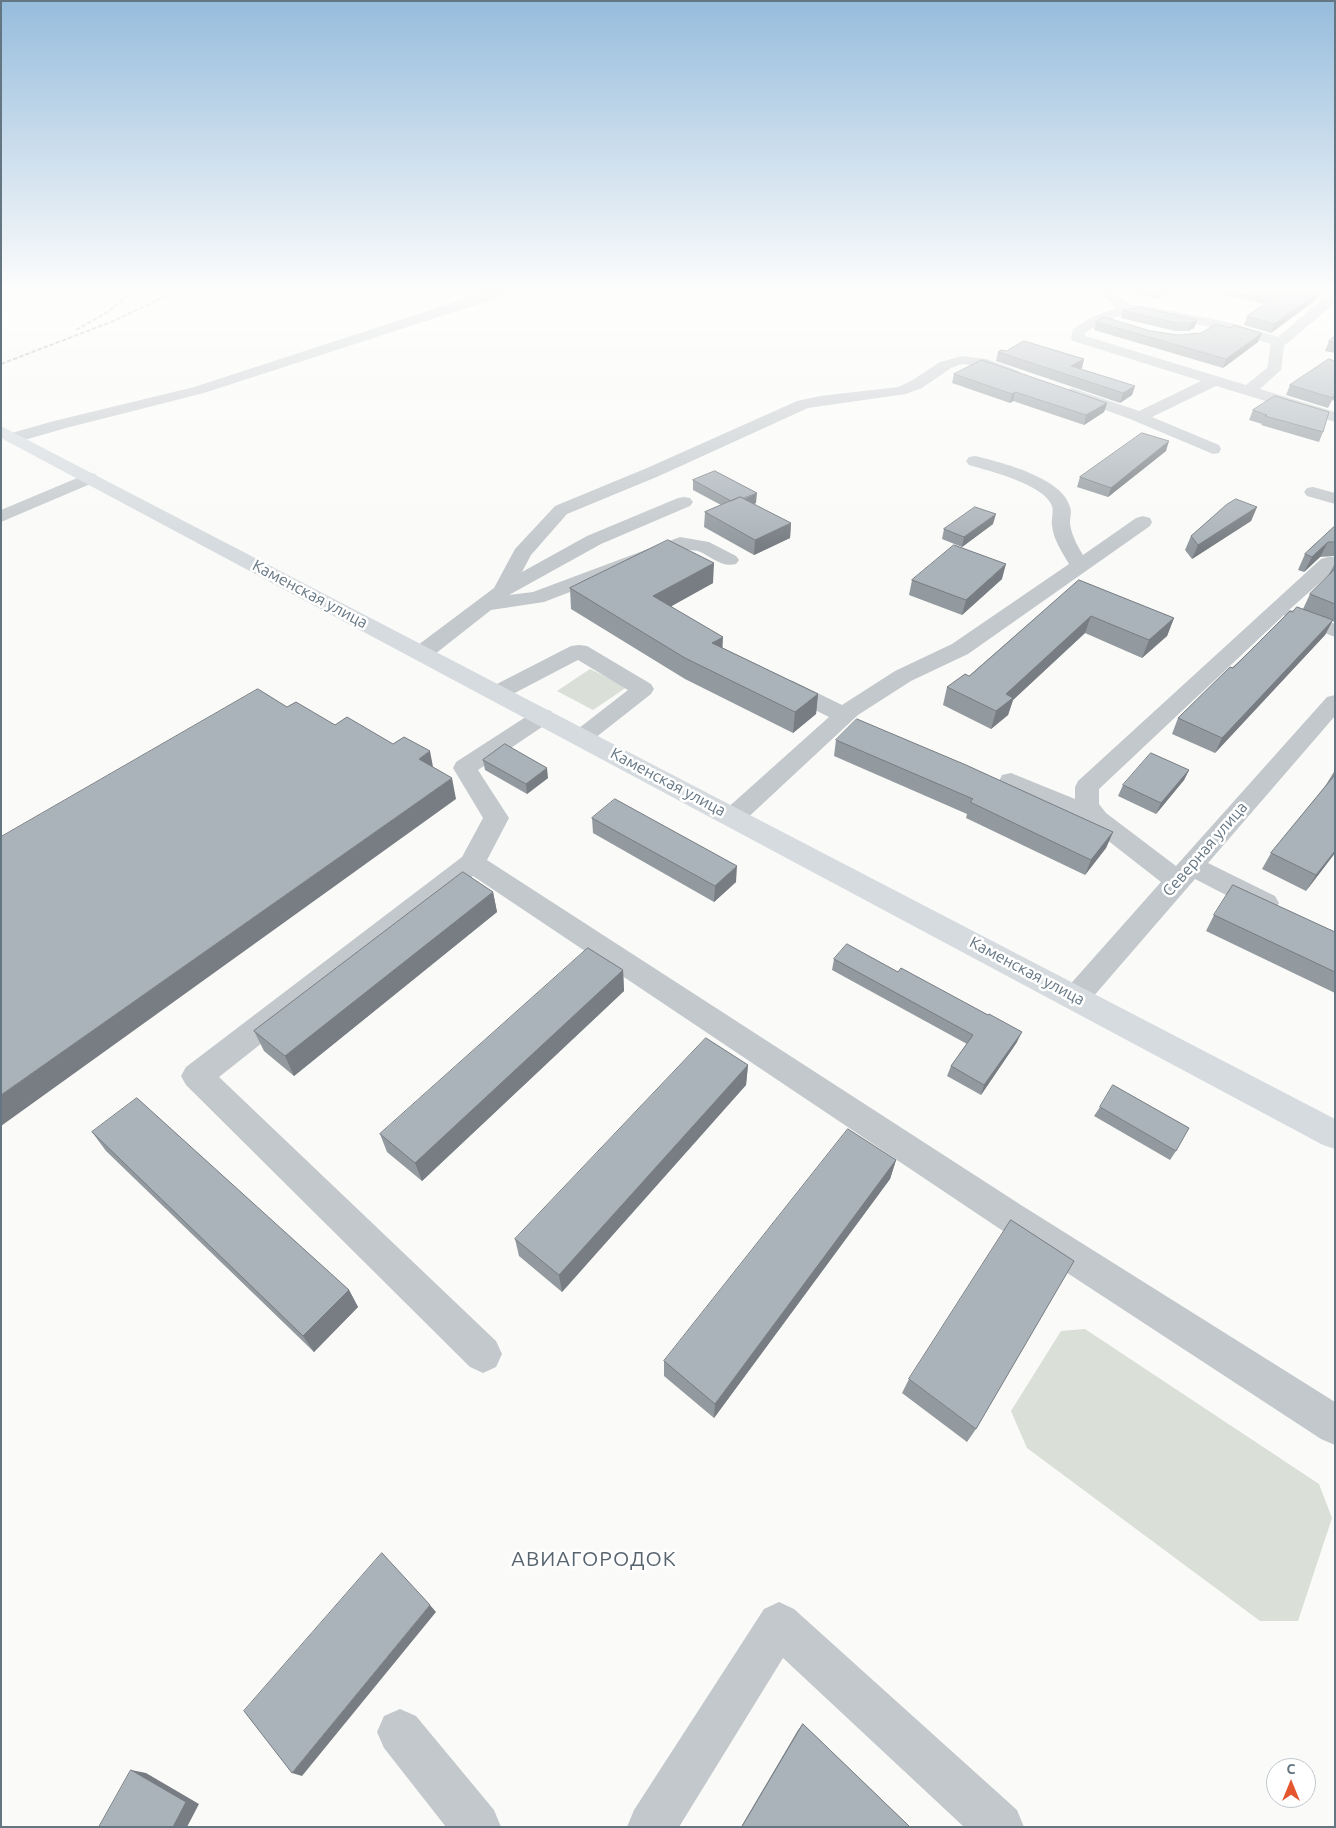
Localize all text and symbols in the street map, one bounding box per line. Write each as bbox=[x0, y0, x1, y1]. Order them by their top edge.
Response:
street label: Каменская улица bbox=[249, 556, 371, 632]
street label: Каменская улица bbox=[607, 744, 729, 820]
street label: Северная улица bbox=[1159, 798, 1251, 900]
street label: Каменская улица bbox=[966, 933, 1088, 1009]
district label: АВИАГОРОДОК bbox=[510, 1546, 678, 1572]
north arrow bbox=[1266, 1758, 1316, 1808]
text: С bbox=[1287, 1761, 1295, 1777]

